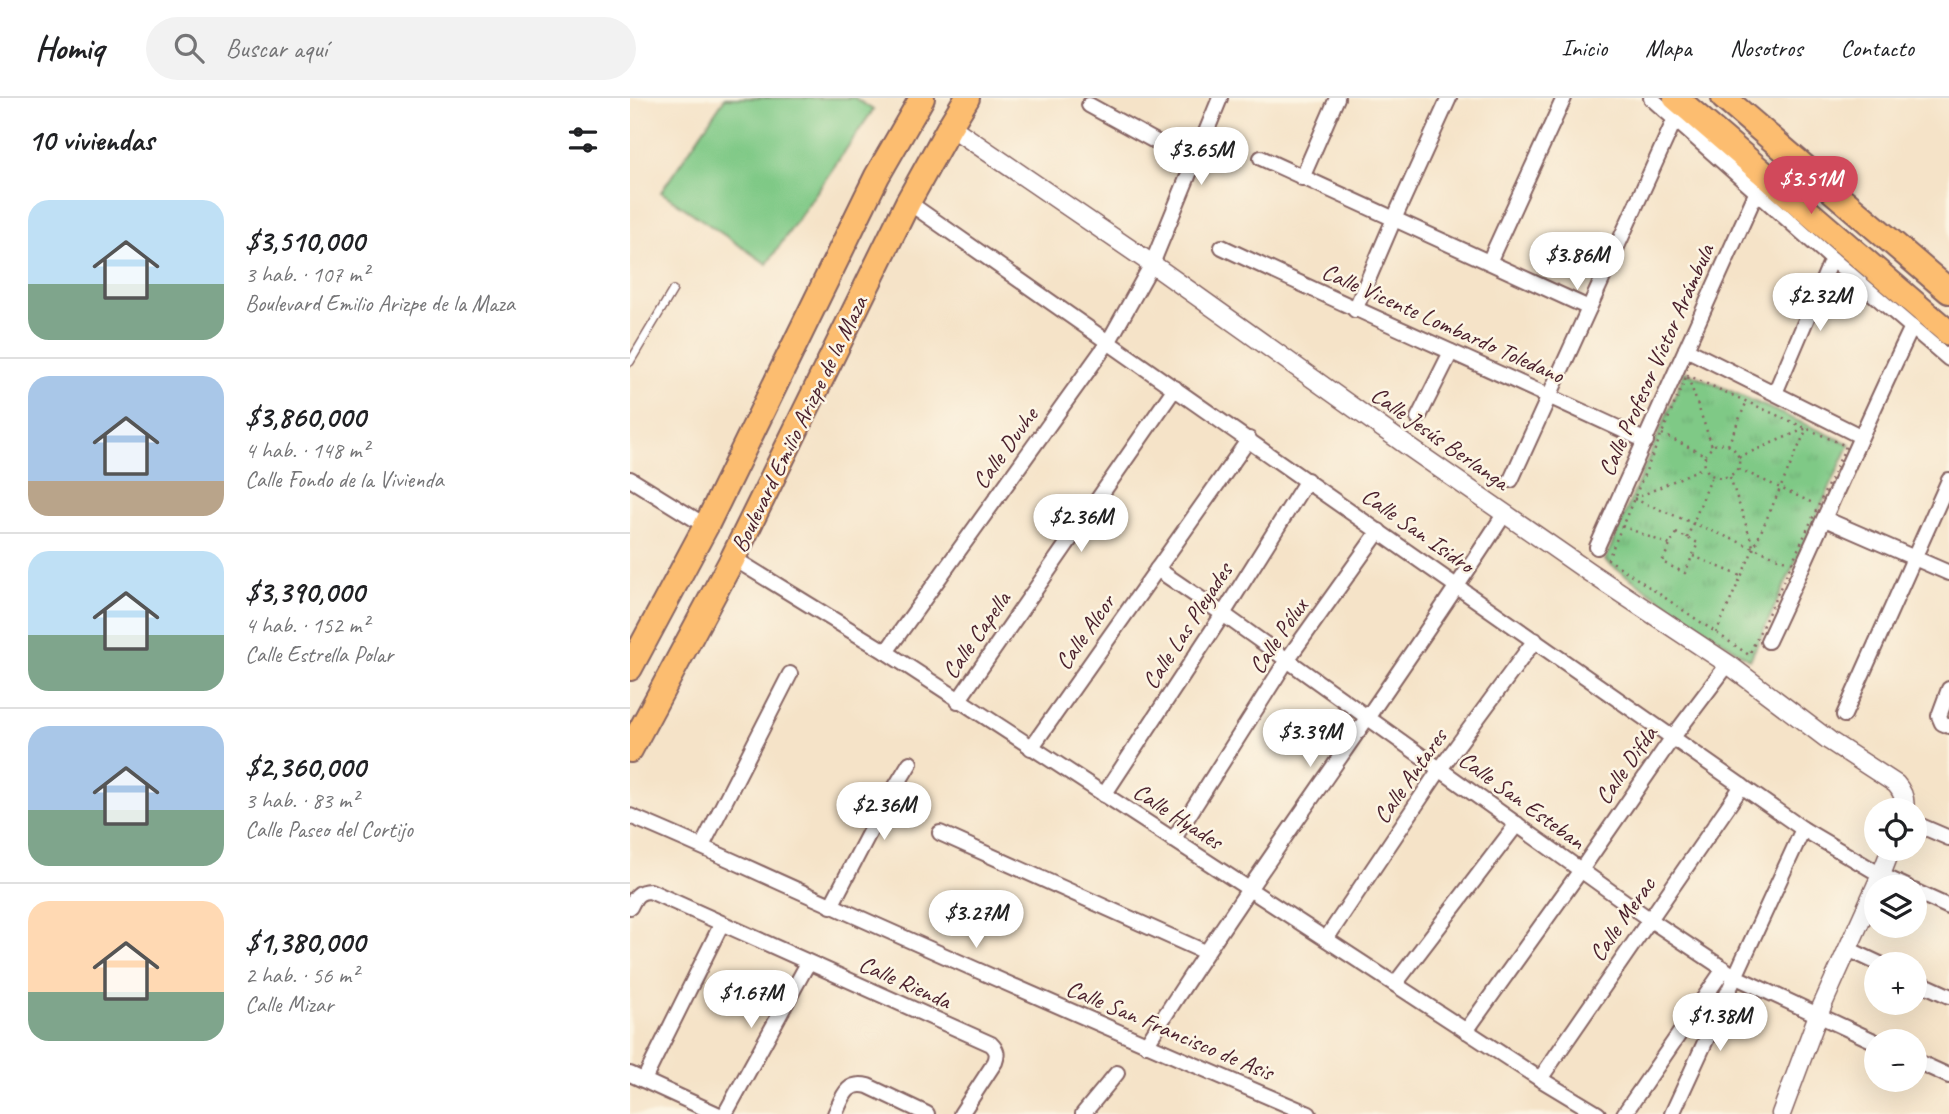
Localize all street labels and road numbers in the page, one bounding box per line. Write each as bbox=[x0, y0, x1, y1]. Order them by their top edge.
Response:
street label: Calle Profesor Víctor Arámbula bbox=[1591, 238, 1721, 481]
street label: Calle Vicente Lombardo Toledano bbox=[1317, 256, 1570, 391]
street label: Boulevard Emilio Arizpe de la Maza bbox=[724, 290, 875, 557]
street label: Calle Jesús Berlanga bbox=[1365, 379, 1517, 498]
street label: Calle Duvhe bbox=[965, 400, 1046, 495]
street label: Calle San Isidro bbox=[1356, 480, 1482, 581]
street label: Calle Las Pleyades bbox=[1135, 555, 1240, 695]
street label: Calle Capella bbox=[935, 584, 1018, 684]
street label: Calle Alcor bbox=[1048, 587, 1123, 676]
street label: Calle Pólux bbox=[1242, 591, 1315, 679]
street label: Calle Difda bbox=[1588, 719, 1665, 810]
street label: Calle Antares bbox=[1367, 721, 1455, 829]
street label: Calle San Esteban bbox=[1453, 744, 1592, 857]
street label: Calle Hyades bbox=[1128, 776, 1230, 857]
street label: Calle Merac bbox=[1582, 870, 1663, 967]
street label: Calle Rienda bbox=[854, 948, 957, 1016]
street label: Calle San Francisco de Asis bbox=[1062, 973, 1280, 1088]

